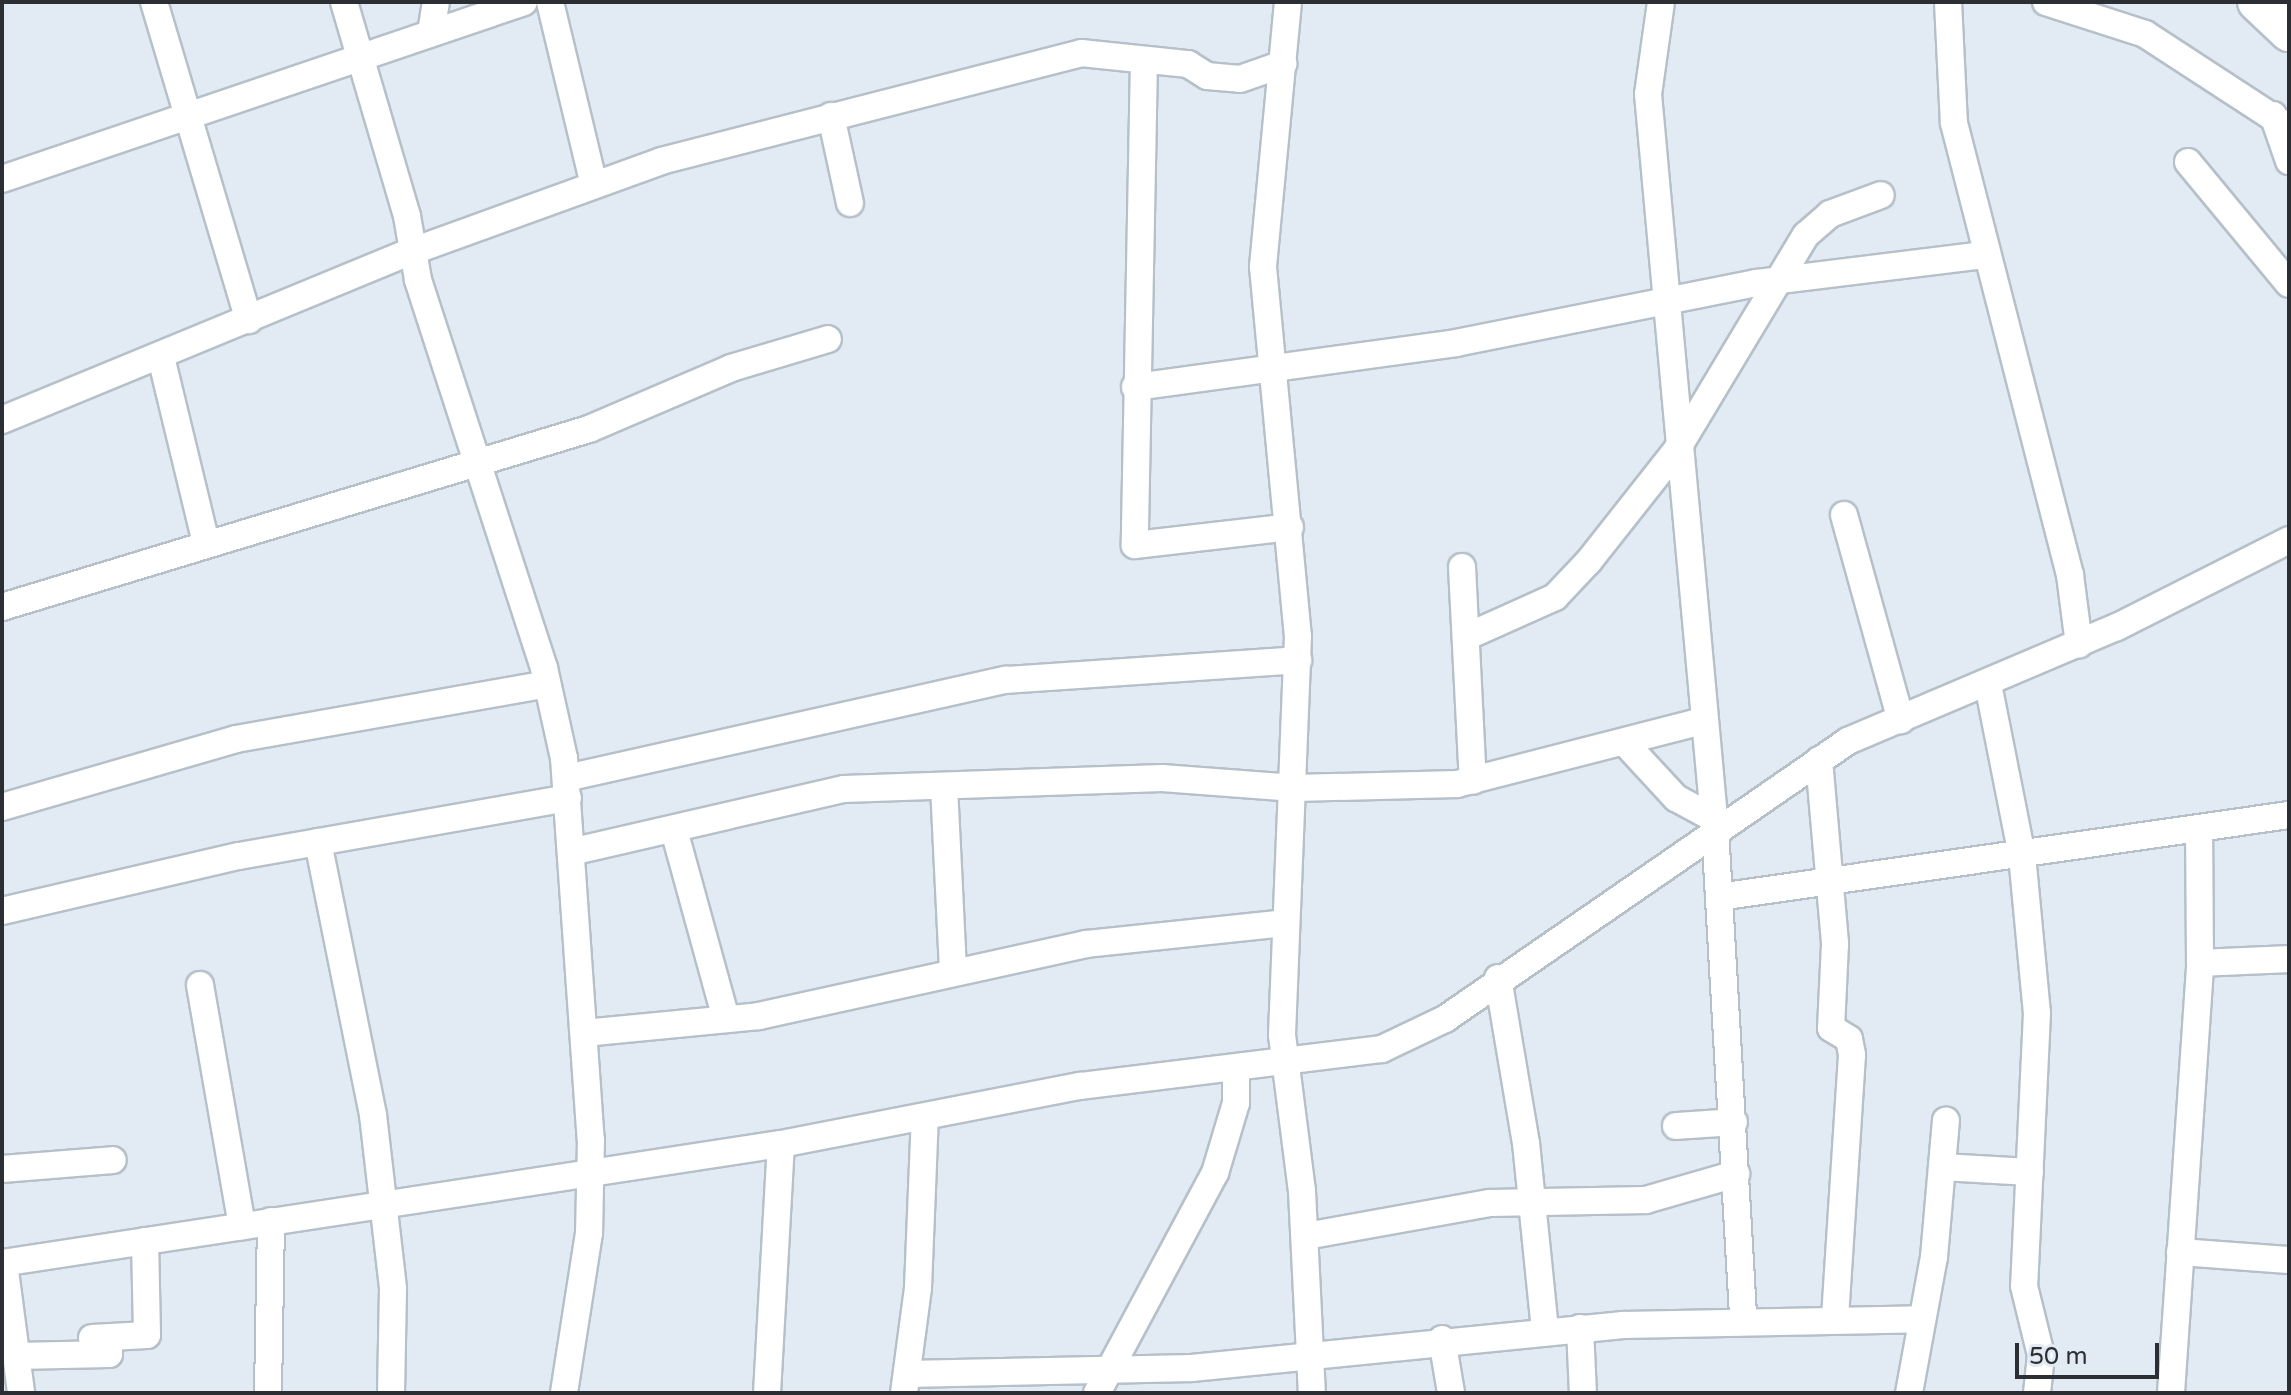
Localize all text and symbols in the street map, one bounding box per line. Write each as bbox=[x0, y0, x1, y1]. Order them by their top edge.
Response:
scale bar bbox=[2019, 1327, 2163, 1377]
text: 50 m bbox=[2029, 1342, 2087, 1371]

